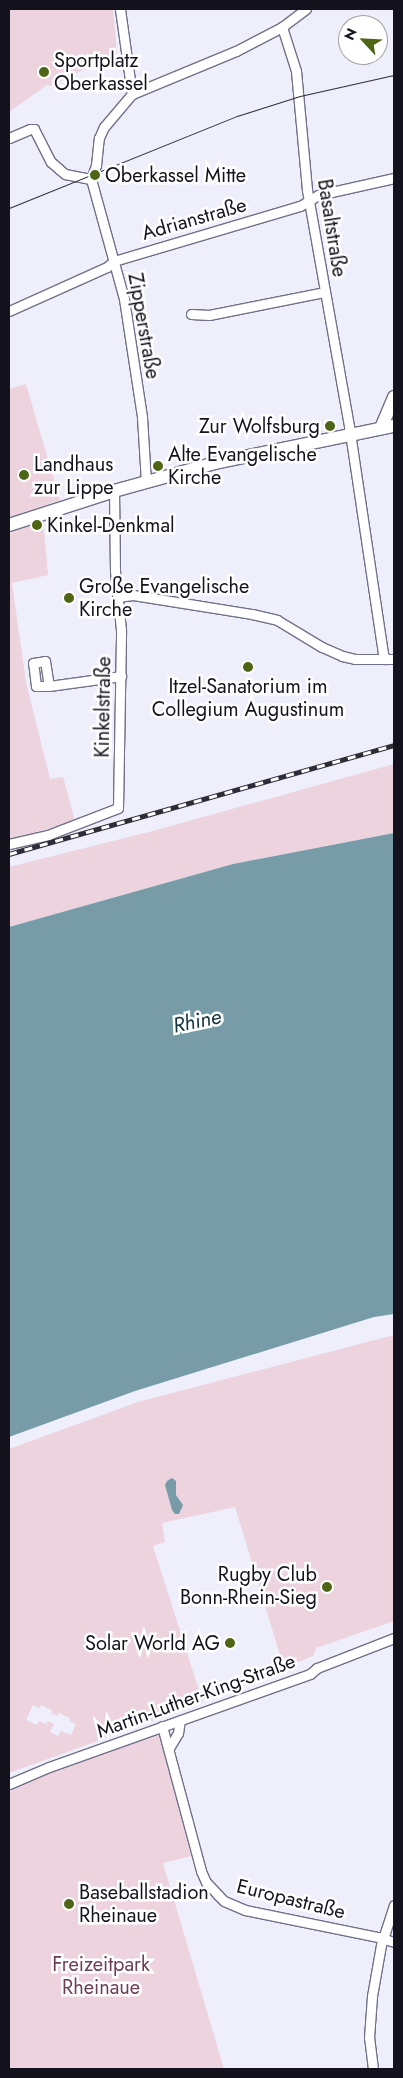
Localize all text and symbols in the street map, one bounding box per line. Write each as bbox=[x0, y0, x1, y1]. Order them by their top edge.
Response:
north arrow bbox=[338, 15, 388, 65]
text: N bbox=[339, 25, 362, 43]
place label: Sportplatz Oberkassel bbox=[54, 49, 148, 96]
marker: Sportplatz Oberkassel bbox=[38, 66, 50, 78]
place label: Oberkassel Mitte bbox=[105, 163, 246, 187]
marker: Oberkassel Mitte bbox=[89, 169, 101, 181]
street label: Basaltstraße bbox=[312, 177, 352, 279]
street label: Adrianstraße bbox=[139, 193, 249, 245]
street label: Zipperstraße bbox=[123, 271, 165, 381]
place label: Zur Wolfsburg bbox=[199, 414, 320, 438]
marker: Zur Wolfsburg bbox=[324, 420, 336, 432]
place label: Alte Evangelische Kirche bbox=[168, 442, 317, 489]
place label: Landhaus zur Lippe bbox=[34, 452, 114, 499]
marker: Alte Evangelische Kirche bbox=[152, 460, 164, 472]
marker: Landhaus zur Lippe bbox=[18, 469, 30, 481]
place label: Kinkel-Denkmal bbox=[47, 513, 175, 537]
marker: Kinkel-Denkmal bbox=[31, 519, 43, 531]
place label: Große Evangelische Kirche bbox=[79, 574, 249, 621]
marker: Große Evangelische Kirche bbox=[63, 592, 75, 604]
street label: Kinkelstraße bbox=[90, 656, 116, 758]
marker: Itzel-Sanatorium im Collegium Augustinum bbox=[242, 661, 254, 673]
place label: Itzel-Sanatorium im Collegium Augustinum bbox=[152, 675, 344, 722]
water label: Rhine bbox=[171, 1004, 223, 1038]
place label: Rugby Club Bonn-Rhein-Sieg bbox=[180, 1563, 317, 1610]
marker: Rugby Club Bonn-Rhein-Sieg bbox=[321, 1581, 333, 1593]
place label: Solar World AG bbox=[85, 1631, 220, 1655]
marker: Solar World AG bbox=[224, 1637, 236, 1649]
street label: Martin-Luther-King-Straße bbox=[93, 1649, 299, 1743]
street label: Europastraße bbox=[234, 1874, 348, 1924]
place label: Baseballstadion Rheinaue bbox=[79, 1880, 209, 1927]
marker: Baseballstadion Rheinaue bbox=[63, 1898, 75, 1910]
park label: Freizeitpark Rheinaue bbox=[52, 1953, 150, 2000]

